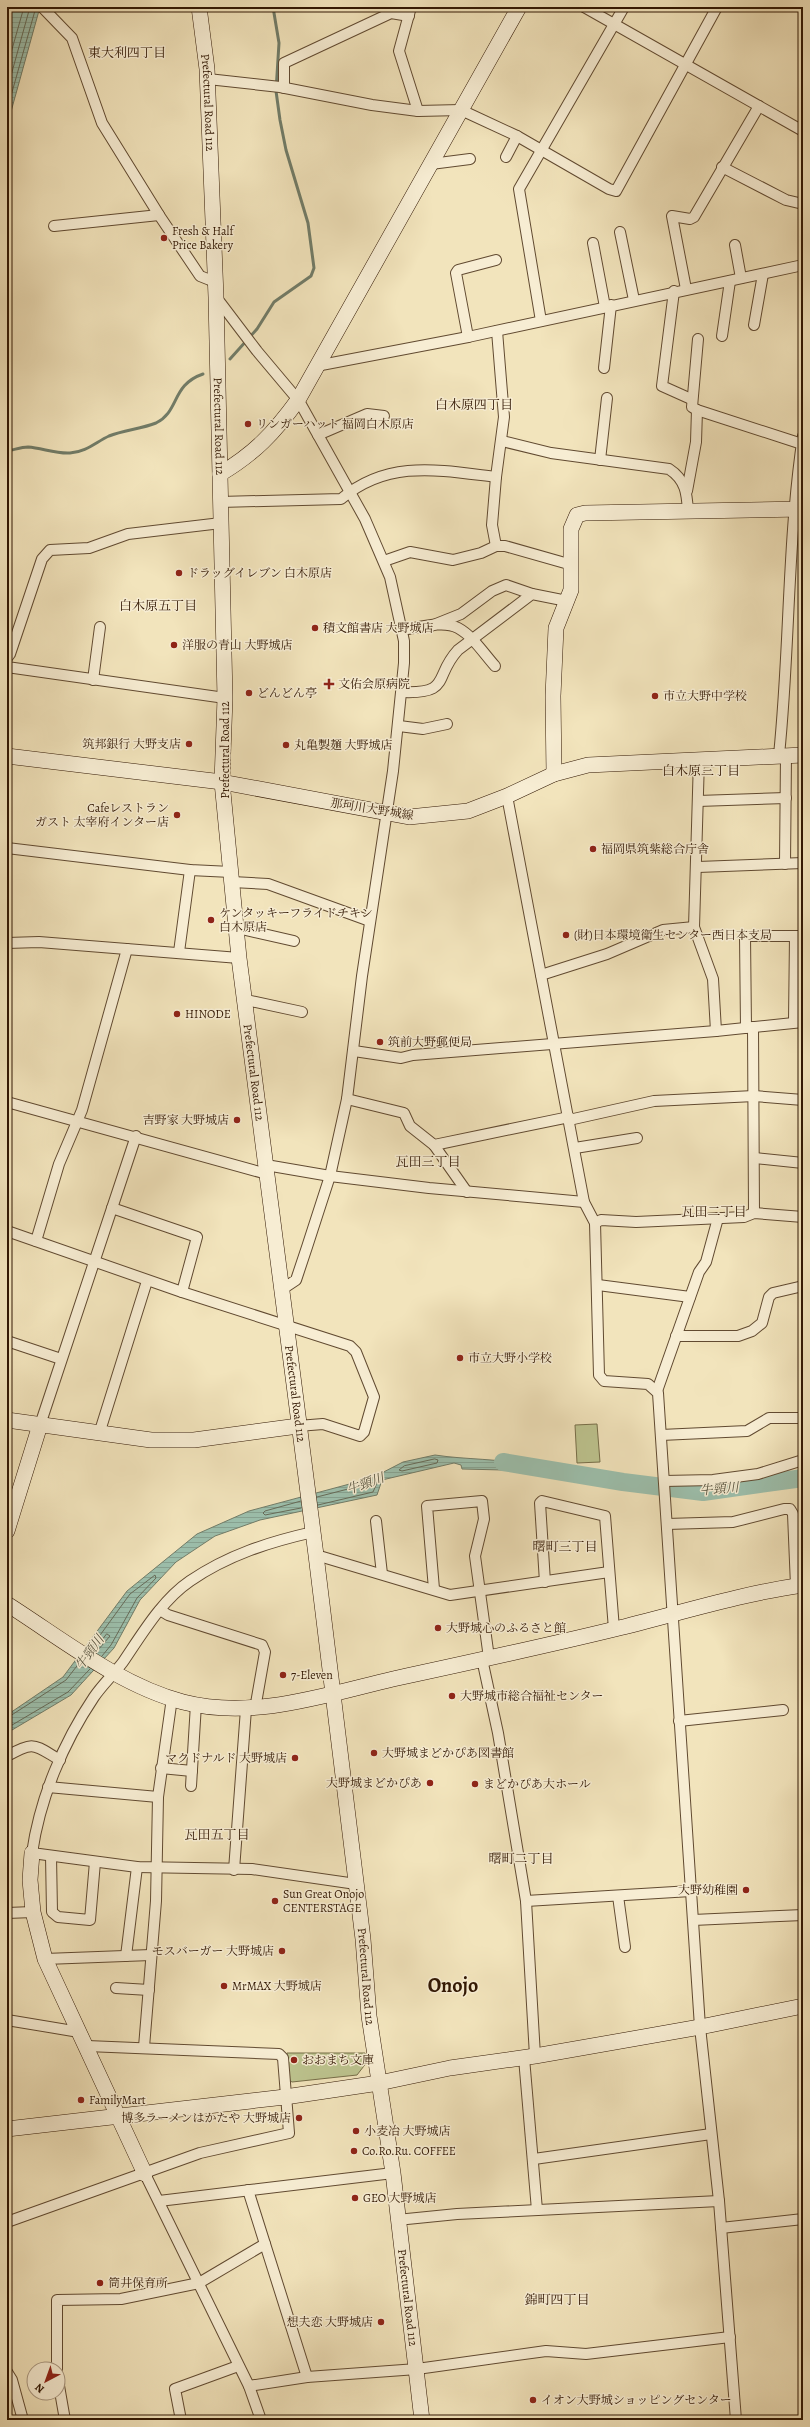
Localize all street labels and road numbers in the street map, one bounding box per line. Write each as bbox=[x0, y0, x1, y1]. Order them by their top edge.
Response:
street label: Prefectural Road 112 bbox=[197, 53, 218, 152]
street label: Prefectural Road 112 bbox=[210, 377, 228, 476]
street label: Prefectural Road 112 bbox=[217, 701, 233, 799]
street label: 那珂川大野城線 bbox=[329, 795, 415, 823]
street label: Prefectural Road 112 bbox=[240, 1023, 268, 1122]
street label: Prefectural Road 112 bbox=[281, 1344, 309, 1444]
street label: Prefectural Road 112 bbox=[354, 1927, 378, 2027]
street label: Prefectural Road 112 bbox=[394, 2248, 421, 2347]

